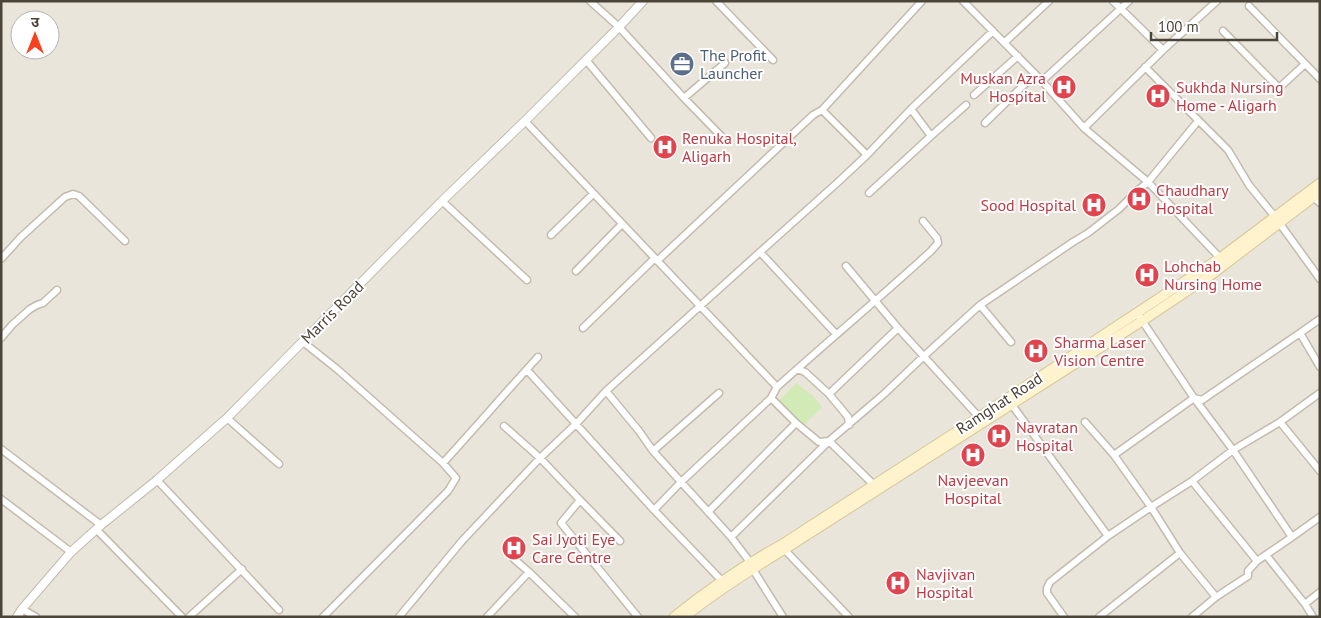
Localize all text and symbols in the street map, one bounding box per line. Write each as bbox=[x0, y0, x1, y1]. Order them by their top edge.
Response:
north arrow bbox=[10, 10, 60, 60]
scale bar bbox=[1151, 10, 1277, 42]
text: उ bbox=[31, 13, 40, 31]
text: 100 m bbox=[1158, 17, 1199, 36]
place label: The Profit Launcher bbox=[700, 45, 767, 83]
office icon: The Profit Launcher bbox=[669, 51, 695, 77]
place label: Muskan Azra Hospital bbox=[960, 68, 1046, 106]
hospital icon: Muskan Azra Hospital bbox=[1051, 74, 1077, 100]
place label: Sukhda Nursing Home - Aligarh bbox=[1176, 77, 1284, 115]
hospital icon: Sukhda Nursing Home - Aligarh bbox=[1145, 83, 1171, 109]
place label: Renuka Hospital, Aligarh bbox=[682, 128, 797, 166]
hospital icon: Renuka Hospital, Aligarh bbox=[652, 134, 678, 160]
place label: Chaudhary Hospital bbox=[1156, 180, 1229, 218]
hospital icon: Chaudhary Hospital bbox=[1126, 186, 1152, 212]
hospital icon: Sood Hospital bbox=[1081, 192, 1107, 218]
place label: Sood Hospital bbox=[980, 195, 1076, 215]
place label: Lohchab Nursing Home bbox=[1164, 256, 1262, 294]
hospital icon: Lohchab Nursing Home bbox=[1134, 262, 1160, 288]
street label: Marris Road bbox=[296, 276, 368, 348]
place label: Sharma Laser Vision Centre bbox=[1053, 332, 1147, 370]
hospital icon: Sharma Laser Vision Centre bbox=[1023, 338, 1049, 364]
street label: Ramghat Road bbox=[952, 368, 1046, 438]
place label: Navratan Hospital bbox=[1016, 417, 1078, 455]
hospital icon: Navratan Hospital bbox=[986, 423, 1012, 449]
hospital icon: Navjeevan Hospital bbox=[960, 442, 986, 468]
place label: Navjeevan Hospital bbox=[938, 470, 1008, 508]
place label: Sai Jyoti Eye Care Centre bbox=[532, 529, 615, 567]
hospital icon: Sai Jyoti Eye Care Centre bbox=[501, 535, 527, 561]
place label: Navjivan Hospital bbox=[916, 564, 975, 602]
hospital icon: Navjivan Hospital bbox=[885, 570, 911, 596]

